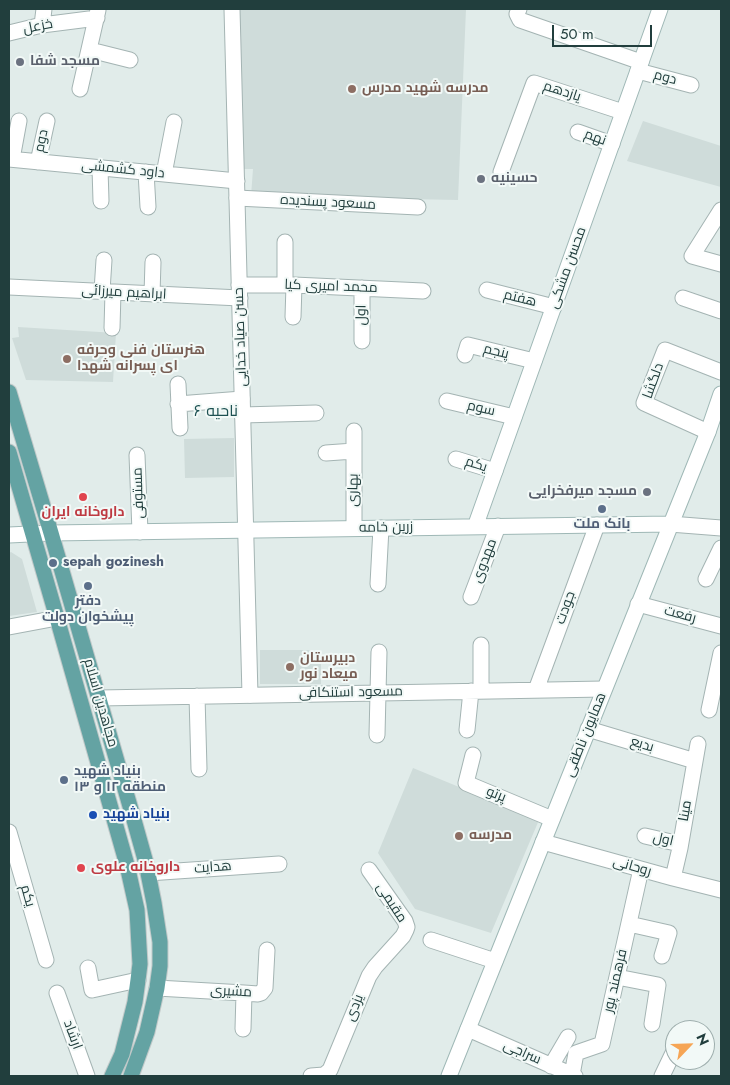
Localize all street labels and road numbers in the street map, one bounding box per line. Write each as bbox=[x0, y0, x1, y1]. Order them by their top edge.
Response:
street label: خزعل bbox=[22, 16, 54, 38]
street label: دوم bbox=[652, 67, 678, 89]
street label: یازدهم bbox=[541, 78, 583, 106]
street label: نهم bbox=[582, 126, 608, 150]
street label: دوم bbox=[31, 128, 53, 154]
street label: داود کشمشی bbox=[80, 157, 166, 183]
street label: مسعود پسندیده bbox=[280, 192, 376, 214]
street label: محسن مشکی bbox=[545, 225, 591, 311]
street label: محمد امیری کیا bbox=[284, 277, 378, 297]
street label: ابراهیم میرزائی bbox=[81, 282, 167, 304]
street label: حسن صیاد خدایی bbox=[231, 287, 251, 387]
street label: هفتم bbox=[502, 287, 538, 311]
street label: اول bbox=[353, 304, 371, 326]
street label: پنجم bbox=[482, 341, 510, 363]
street label: دلگشا bbox=[640, 361, 668, 401]
street label: سوم bbox=[465, 398, 497, 420]
street label: یکم bbox=[463, 454, 489, 476]
street label: مستوفی bbox=[130, 467, 148, 519]
street label: بهاری bbox=[345, 473, 363, 507]
street label: زرین خامه bbox=[359, 519, 413, 537]
street label: مهدوی bbox=[469, 537, 501, 585]
street label: جودت bbox=[552, 589, 580, 627]
street label: رفعت bbox=[662, 603, 698, 627]
street label: مجاهدین اسلام bbox=[79, 657, 121, 749]
street label: مسعود استنکافی bbox=[299, 684, 403, 702]
street label: همایون ناطقی bbox=[561, 690, 611, 780]
street label: بدیع bbox=[628, 733, 656, 757]
street label: پرتو bbox=[484, 784, 508, 806]
street label: مینا bbox=[676, 799, 696, 823]
street label: اول bbox=[651, 829, 675, 851]
street label: روحانی bbox=[611, 854, 653, 880]
street label: هدایت bbox=[194, 858, 232, 878]
street label: مقیمی bbox=[372, 880, 410, 926]
street label: یکم bbox=[16, 883, 38, 909]
street label: فرهمند پور bbox=[601, 948, 631, 1014]
street label: مشیری bbox=[210, 983, 252, 1001]
street label: یزدی bbox=[342, 992, 368, 1024]
street label: ارشاد bbox=[59, 1018, 85, 1052]
street label: سراجی bbox=[501, 1037, 543, 1069]

